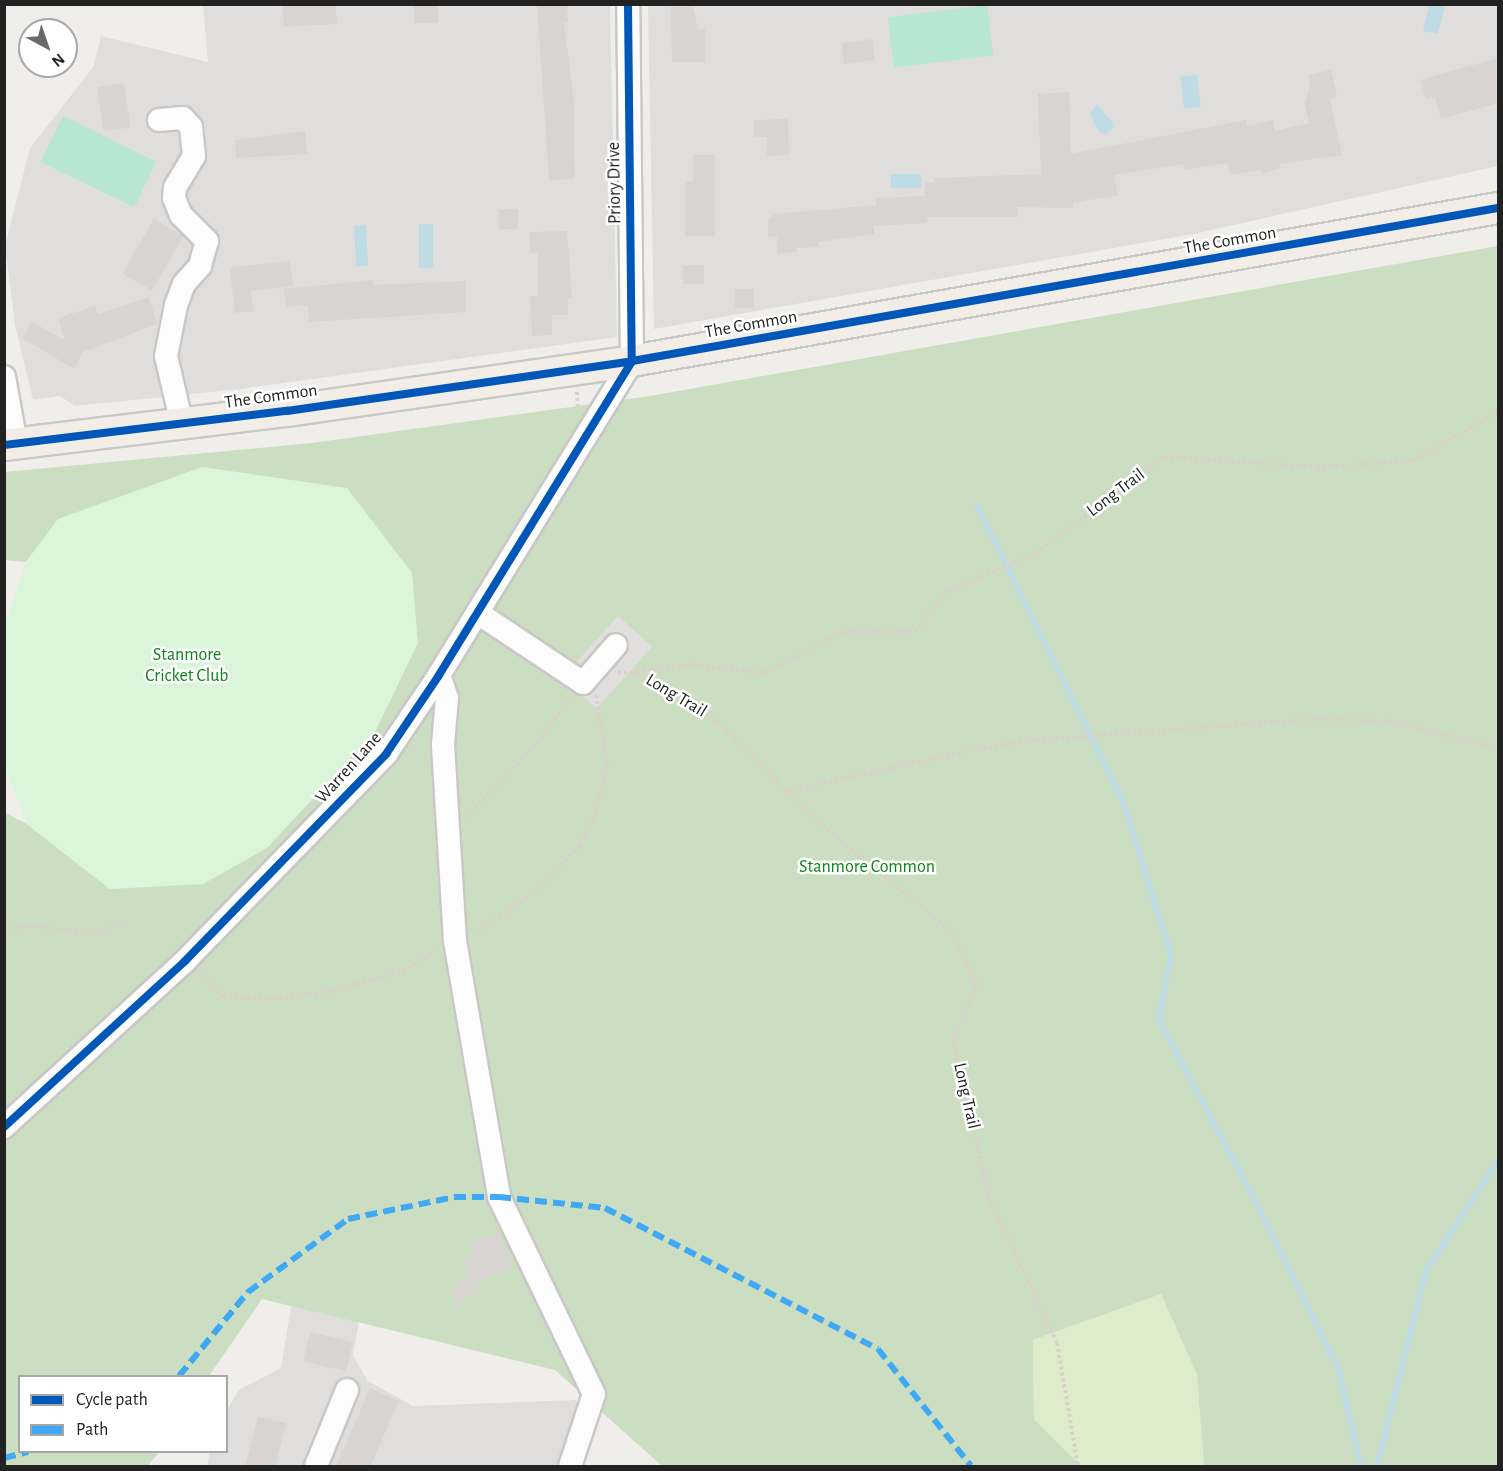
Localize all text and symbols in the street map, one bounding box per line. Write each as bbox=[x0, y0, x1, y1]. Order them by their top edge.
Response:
north arrow bbox=[18, 18, 78, 78]
text: N bbox=[49, 51, 68, 70]
street label: Priory Drive bbox=[603, 142, 627, 224]
street label: The Common bbox=[1182, 222, 1278, 260]
street label: The Common bbox=[703, 306, 799, 344]
street label: The Common bbox=[223, 380, 319, 414]
street label: Long Trail bbox=[1083, 464, 1149, 522]
park label: Stanmore Cricket Club bbox=[145, 645, 229, 688]
street label: Long Trail bbox=[642, 669, 710, 723]
street label: Warren Lane bbox=[311, 728, 387, 808]
park label: Stanmore Common bbox=[799, 856, 935, 878]
street label: Long Trail bbox=[948, 1061, 984, 1131]
legend bbox=[18, 1375, 228, 1453]
text: Cycle path bbox=[76, 1391, 148, 1409]
text: Path bbox=[76, 1421, 108, 1439]

